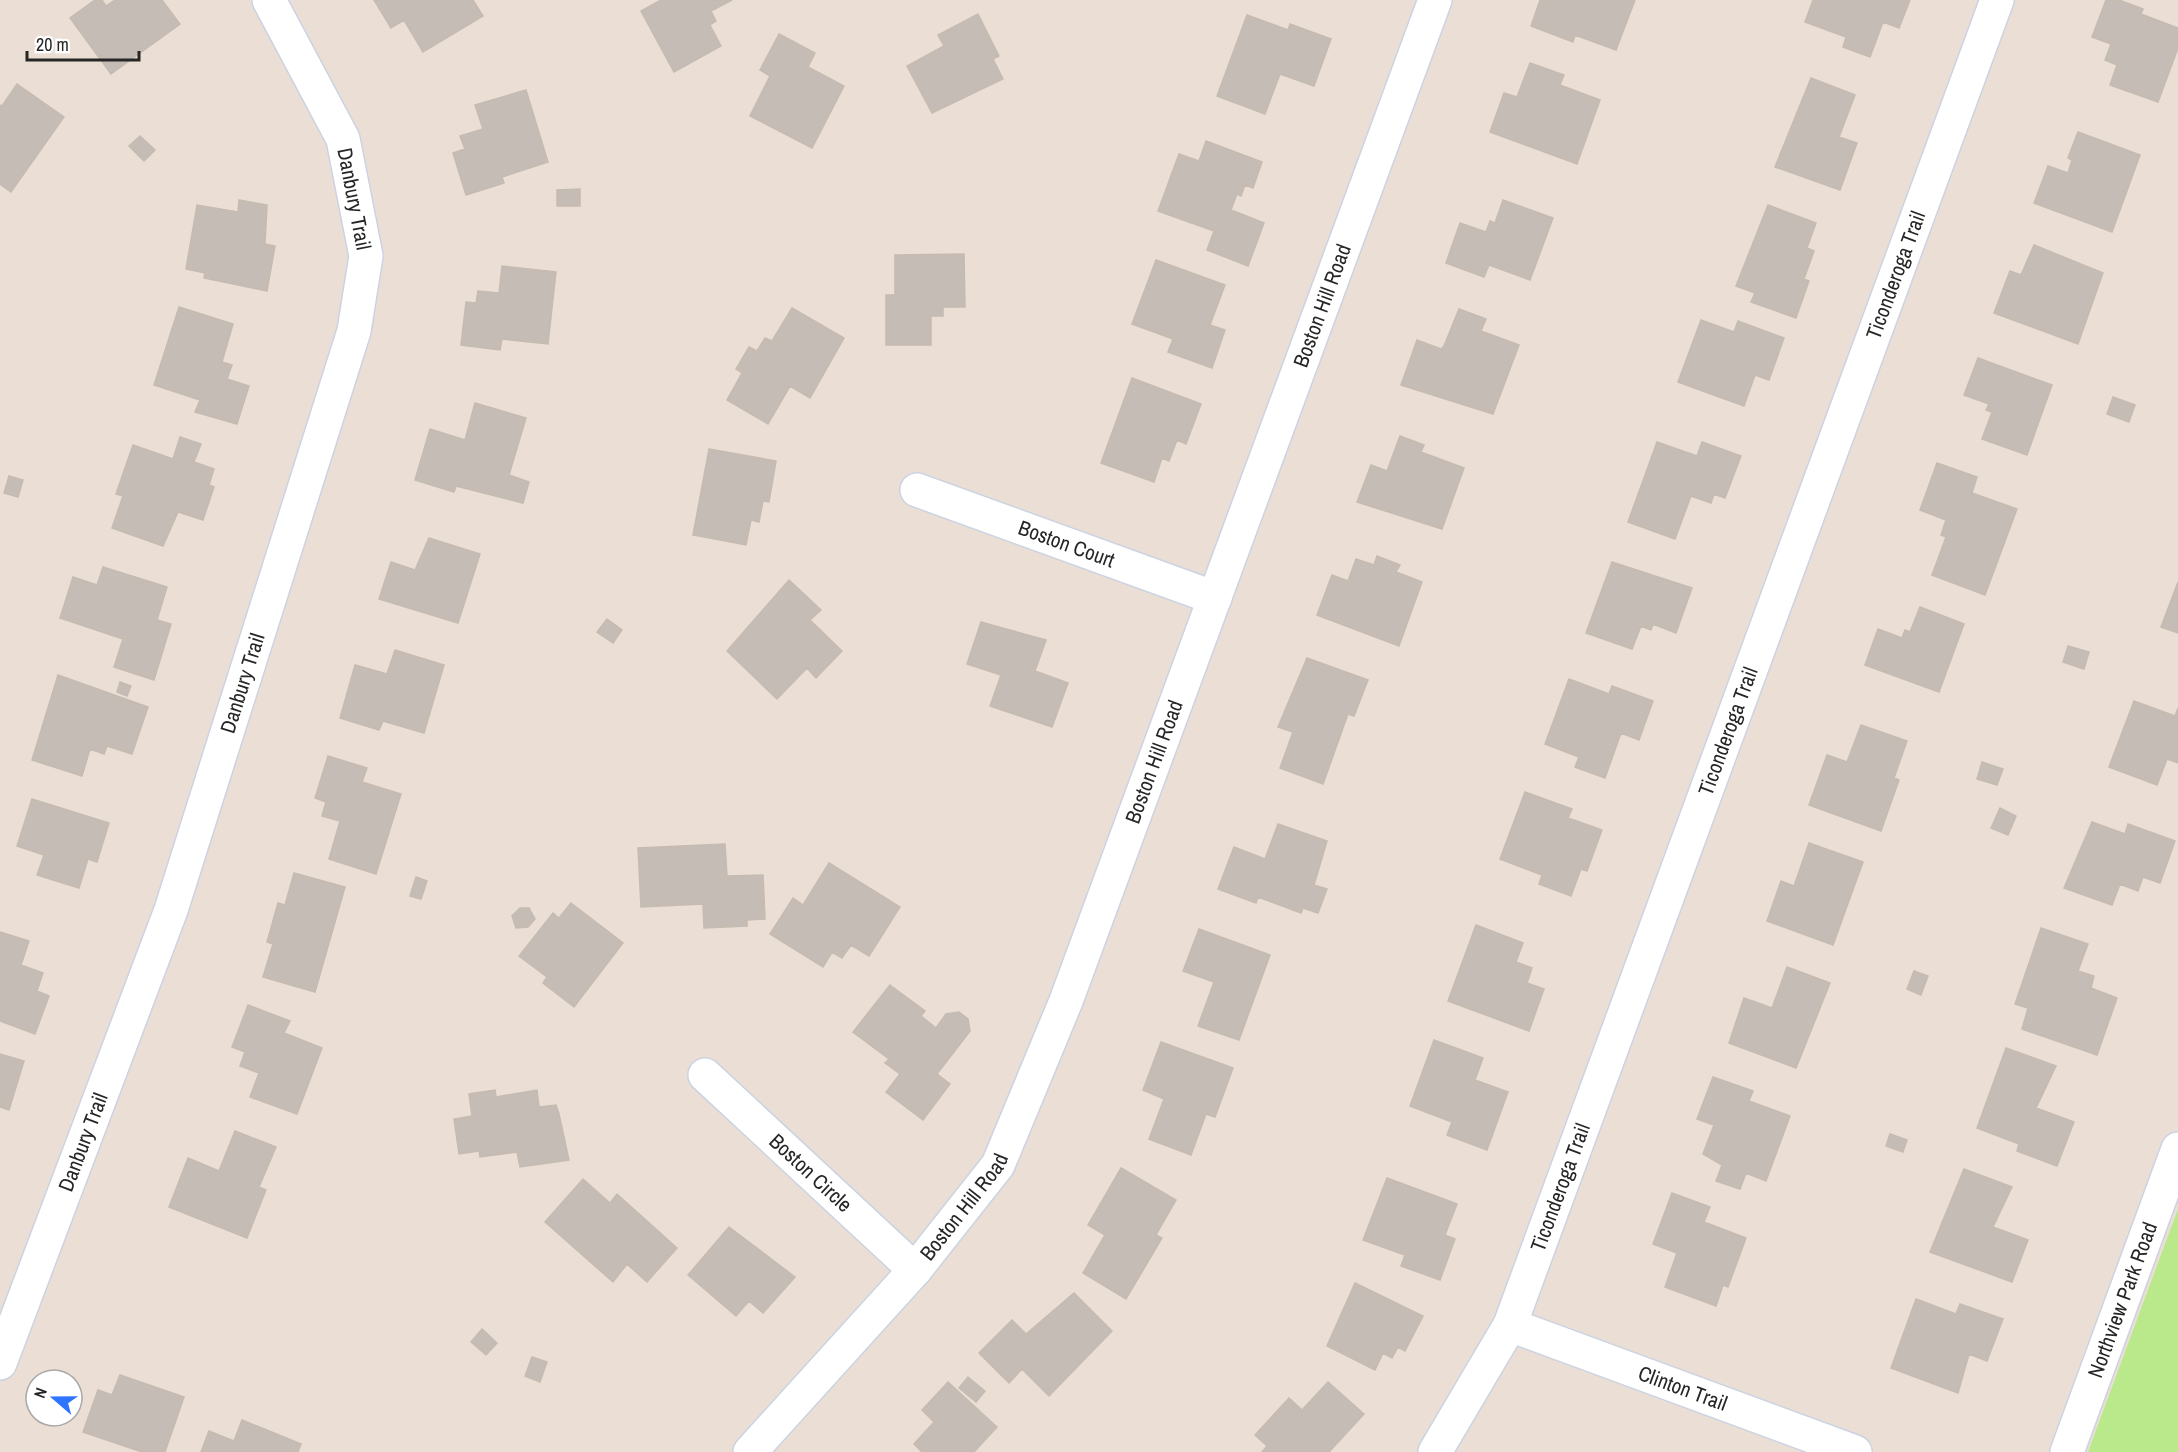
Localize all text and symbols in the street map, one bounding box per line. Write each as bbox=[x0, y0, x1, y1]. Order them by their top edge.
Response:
scale bar bbox=[27, 24, 140, 62]
text: 20 m bbox=[36, 32, 69, 57]
street label: Danbury Trail bbox=[330, 145, 379, 252]
street label: Ticonderoga Trail bbox=[1859, 207, 1932, 343]
street label: Boston Hill Road bbox=[1286, 240, 1358, 371]
street label: Boston Court bbox=[1014, 513, 1119, 575]
street label: Danbury Trail bbox=[213, 629, 272, 737]
street label: Ticonderoga Trail bbox=[1691, 663, 1765, 799]
street label: Boston Hill Road bbox=[1118, 696, 1190, 827]
street label: Danbury Trail bbox=[51, 1089, 115, 1196]
street label: Ticonderoga Trail bbox=[1523, 1119, 1597, 1256]
street label: Boston Circle bbox=[763, 1127, 859, 1218]
street label: Boston Hill Road bbox=[913, 1149, 1015, 1266]
street label: Northview Park Road bbox=[2080, 1218, 2164, 1382]
street label: Clinton Trail bbox=[1634, 1358, 1731, 1418]
north arrow bbox=[24, 1368, 84, 1428]
text: N bbox=[28, 1385, 52, 1401]

